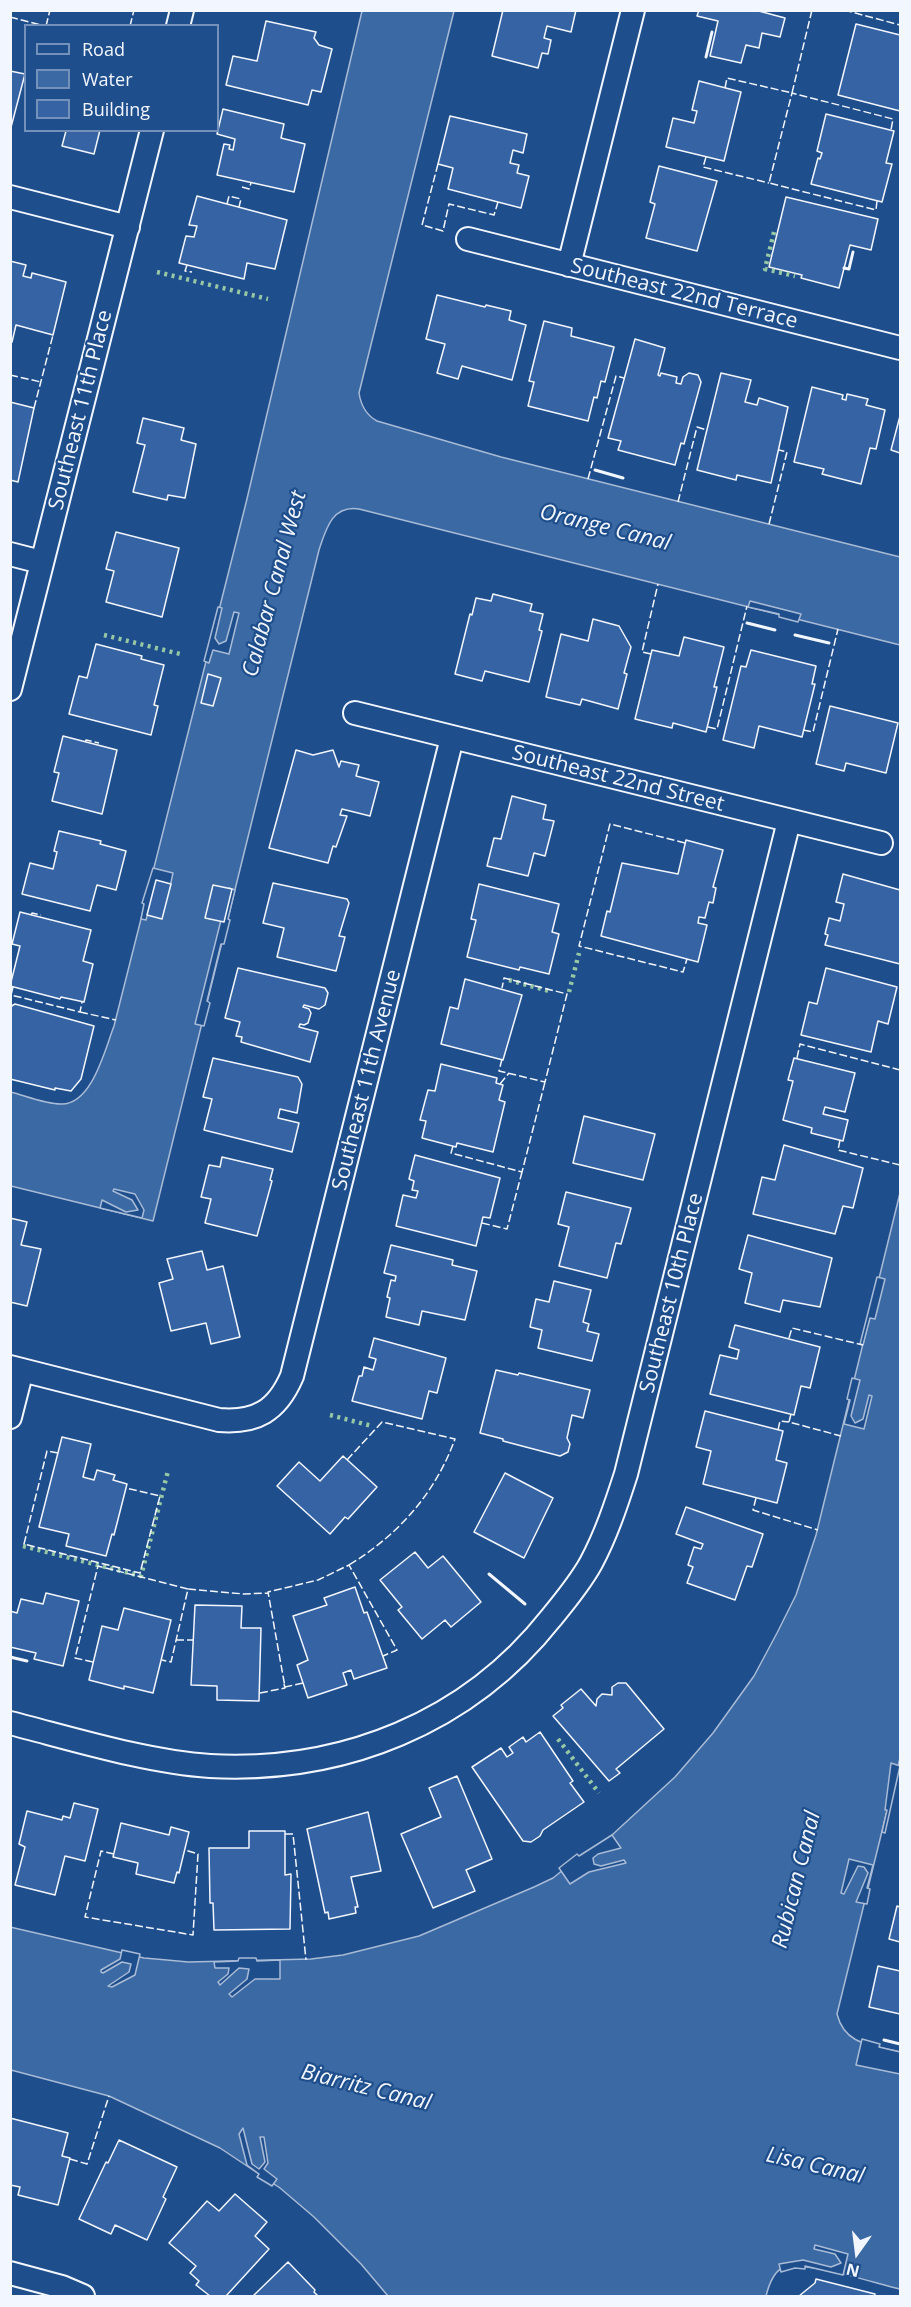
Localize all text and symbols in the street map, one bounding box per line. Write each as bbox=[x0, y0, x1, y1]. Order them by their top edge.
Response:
legend bbox=[24, 24, 219, 132]
text: Road bbox=[82, 37, 125, 61]
text: Water bbox=[82, 67, 133, 91]
text: Building bbox=[82, 97, 150, 121]
street label: Southeast 22nd Terrace bbox=[568, 254, 800, 334]
street label: Southeast 11th Place bbox=[44, 307, 118, 513]
water label: Calabar Canal West bbox=[238, 488, 312, 680]
water label: Orange Canal bbox=[537, 499, 673, 557]
street label: Southeast 22nd Street bbox=[509, 740, 727, 818]
street label: Southeast 11th Avenue bbox=[327, 967, 407, 1193]
street label: Southeast 10th Place bbox=[635, 1190, 709, 1396]
water label: Rubican Canal bbox=[767, 1809, 827, 1951]
water label: Biarritz Canal bbox=[298, 2059, 434, 2117]
water label: Lisa Canal bbox=[763, 2142, 867, 2190]
north arrow bbox=[827, 2223, 887, 2283]
text: N bbox=[844, 2258, 862, 2283]

